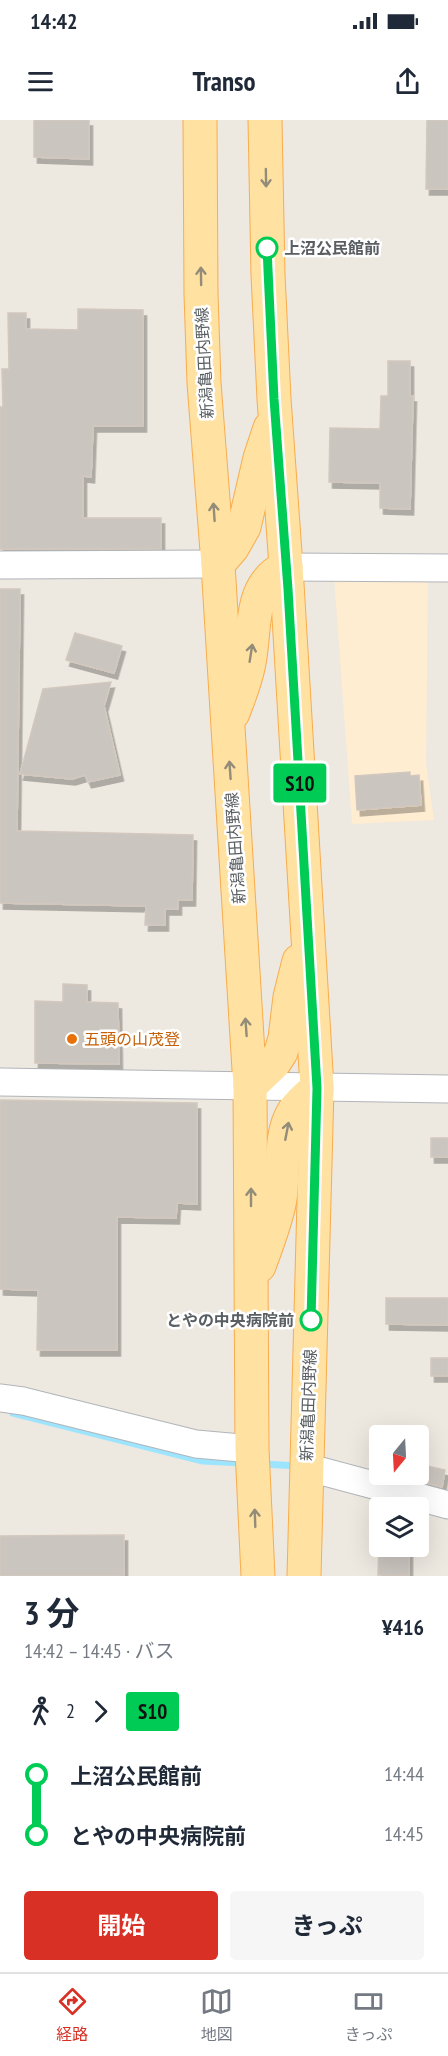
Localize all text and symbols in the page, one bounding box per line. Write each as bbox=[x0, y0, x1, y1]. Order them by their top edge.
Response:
text: 14:42 bbox=[30, 7, 78, 35]
text: Transo bbox=[192, 64, 256, 98]
icon: menu bbox=[24, 65, 57, 98]
icon: share bbox=[391, 65, 424, 98]
one-way arrow bbox=[260, 168, 272, 188]
marker: 上沼公民館前 bbox=[256, 237, 278, 259]
place label: 上沼公民館前 bbox=[284, 238, 380, 258]
one-way arrow bbox=[195, 266, 207, 286]
street label: 新潟亀田内野線 bbox=[191, 307, 217, 419]
one-way arrow bbox=[208, 503, 219, 523]
one-way arrow bbox=[246, 644, 257, 663]
one-way arrow bbox=[225, 760, 236, 780]
line badge: S10 bbox=[266, 764, 334, 802]
text: S10 bbox=[285, 770, 315, 797]
street label: 新潟亀田内野線 bbox=[221, 791, 249, 905]
one-way arrow bbox=[241, 1018, 252, 1038]
place label: 五頭の山茂登 bbox=[84, 1029, 180, 1049]
marker: 五頭の山茂登 bbox=[65, 1032, 79, 1046]
one-way arrow bbox=[282, 1121, 293, 1141]
one-way arrow bbox=[245, 1187, 256, 1207]
marker: とやの中央病院前 bbox=[300, 1309, 322, 1331]
place label: とやの中央病院前 bbox=[166, 1310, 294, 1330]
street label: 新潟亀田内野線 bbox=[296, 1349, 320, 1461]
north arrow bbox=[369, 1425, 429, 1485]
map controls bbox=[369, 1425, 429, 1557]
button: layers bbox=[369, 1497, 429, 1557]
one-way arrow bbox=[250, 1508, 261, 1528]
text: 3 分 bbox=[24, 1591, 80, 1634]
text: ¥416 bbox=[382, 1613, 424, 1641]
text: 14:42 – 14:45 · バス bbox=[24, 1638, 175, 1664]
icon: walk bbox=[24, 1695, 57, 1728]
icon: forward bbox=[84, 1695, 117, 1728]
text: 2 bbox=[66, 1698, 75, 1724]
text: S10 bbox=[138, 1698, 167, 1725]
text: 14:44 bbox=[384, 1761, 424, 1787]
text: 上沼公民館前 bbox=[70, 1762, 202, 1790]
text: 14:45 bbox=[384, 1821, 424, 1847]
text: とやの中央病院前 bbox=[70, 1822, 246, 1850]
button: 開始 bbox=[24, 1891, 218, 1960]
button: きっぷ bbox=[230, 1891, 424, 1960]
tab: 経路 bbox=[56, 1985, 89, 2045]
tab: 地図 bbox=[200, 1985, 233, 2045]
tab: きっぷ bbox=[345, 1985, 392, 2045]

